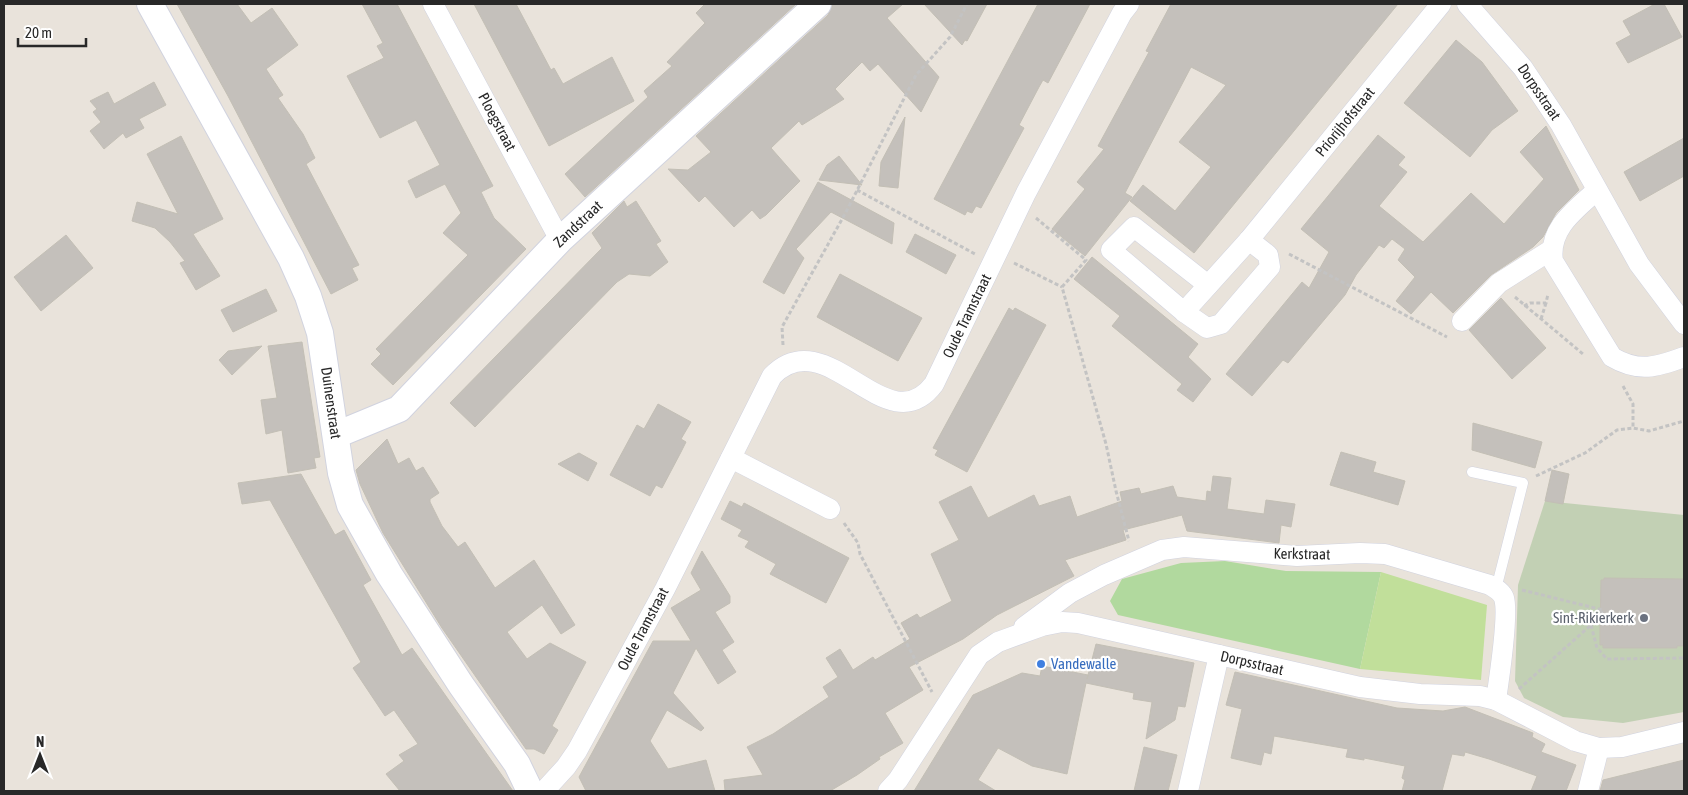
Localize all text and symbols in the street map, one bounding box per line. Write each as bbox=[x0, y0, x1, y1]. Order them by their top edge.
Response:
scale bar bbox=[18, 15, 85, 47]
text: 20 m bbox=[25, 24, 52, 41]
street label: Dorpsstraat bbox=[1514, 60, 1564, 123]
street label: Priorijhofstraat bbox=[1312, 84, 1378, 160]
street label: Ploegstraat bbox=[475, 90, 520, 154]
street label: Zandstraat bbox=[550, 197, 605, 250]
street label: Oude Tramstraat bbox=[939, 271, 994, 361]
street label: Duinenstraat bbox=[318, 366, 345, 440]
street label: Kerkstraat bbox=[1273, 545, 1331, 562]
street label: Oude Tramstraat bbox=[614, 584, 672, 673]
place label: Sint-Rikierkerk bbox=[1553, 609, 1634, 626]
marker: Sint-Rikierkerk bbox=[1638, 612, 1650, 624]
street label: Dorpsstraat bbox=[1219, 647, 1285, 678]
place label: Vandewalle bbox=[1051, 655, 1117, 672]
marker: Vandewalle bbox=[1035, 658, 1047, 670]
north arrow bbox=[15, 730, 65, 780]
text: N bbox=[36, 734, 44, 750]

